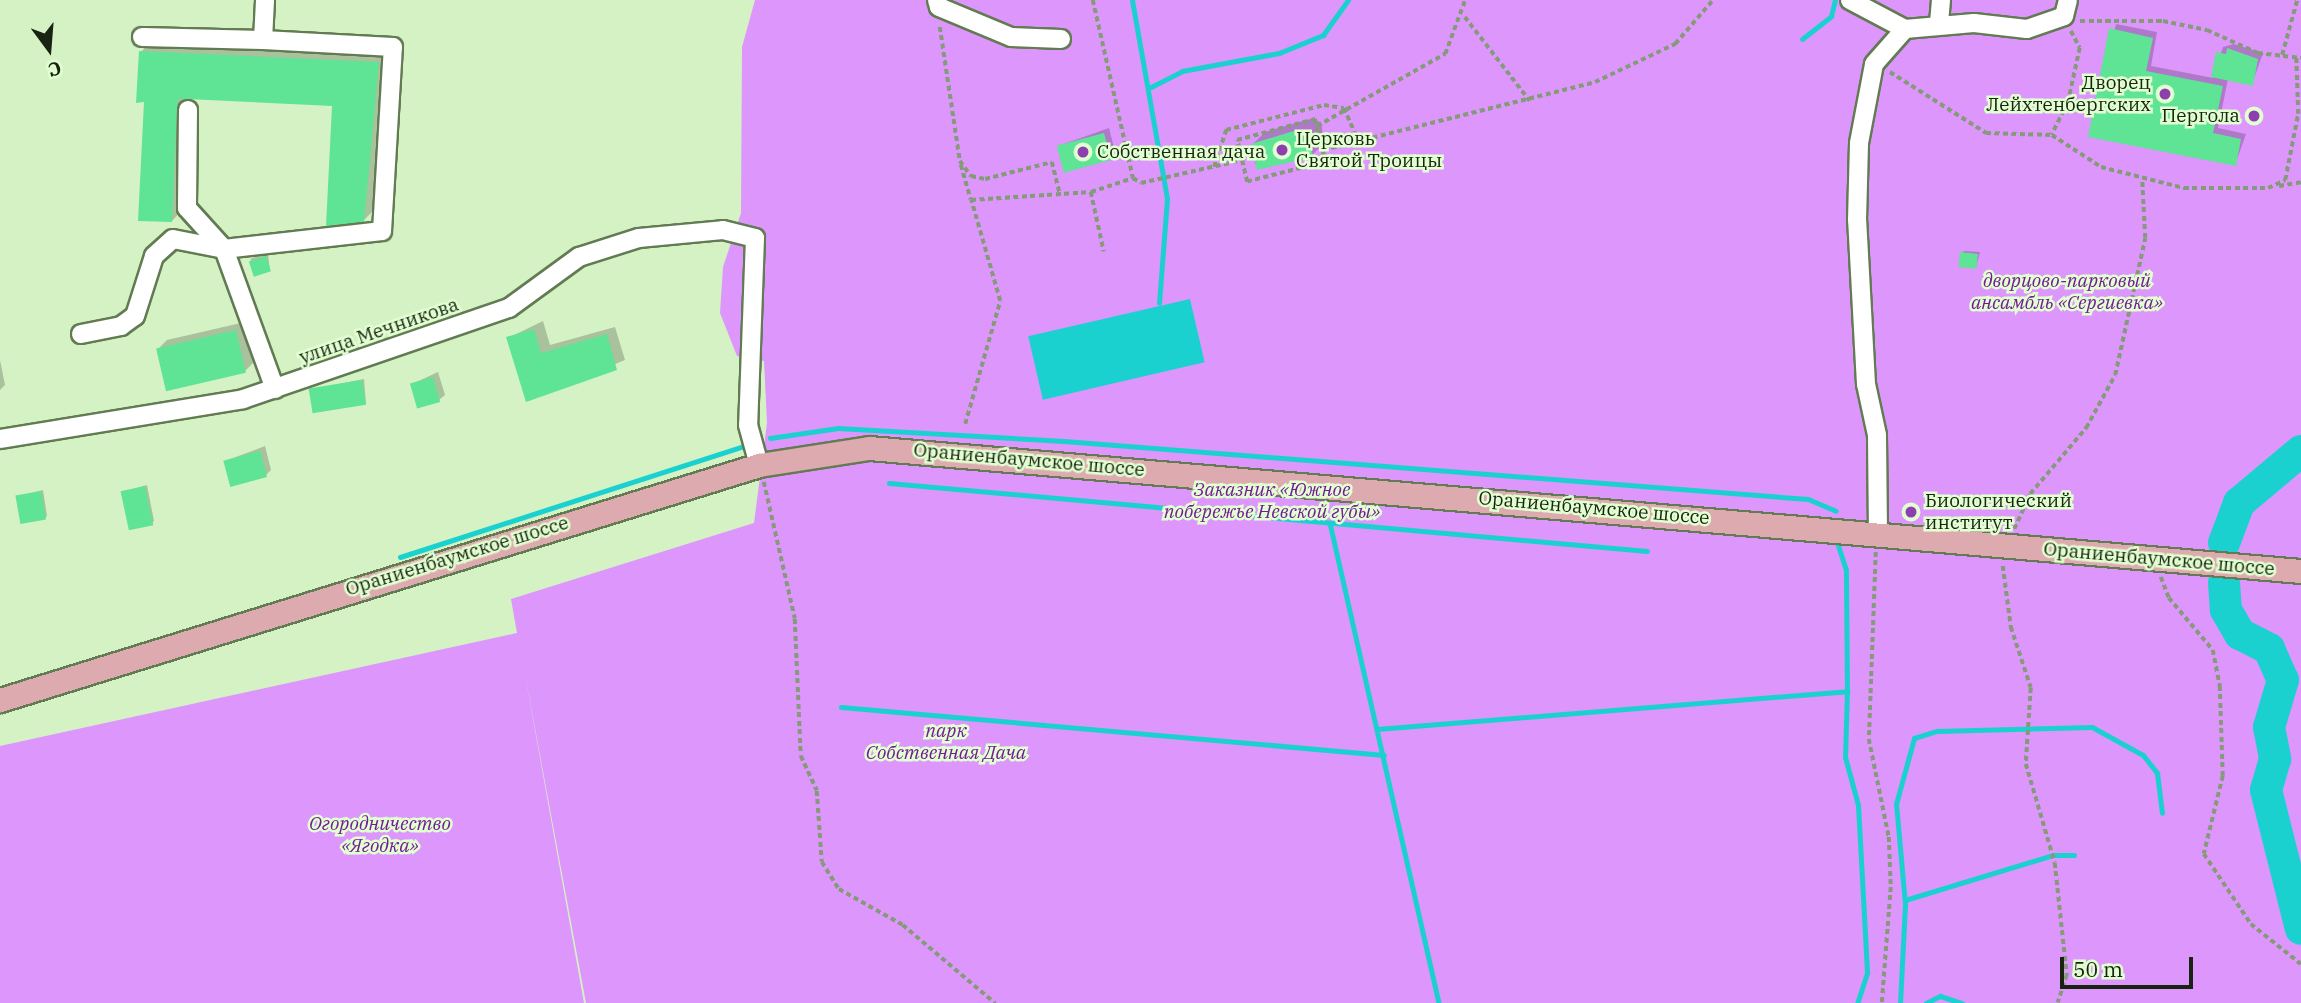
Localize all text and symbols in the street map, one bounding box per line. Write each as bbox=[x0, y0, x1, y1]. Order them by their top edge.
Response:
north arrow bbox=[14, 14, 84, 84]
text: С bbox=[45, 56, 64, 82]
place label: Дворец Лейхтенбергских bbox=[1986, 72, 2151, 116]
marker: Дворец Лейхтенбергских bbox=[2157, 86, 2173, 102]
place label: Пергола bbox=[2161, 105, 2240, 127]
marker: Пергола bbox=[2246, 108, 2262, 124]
place label: Церковь Святой Троицы bbox=[1296, 128, 1442, 172]
place label: Собственная дача bbox=[1097, 141, 1265, 163]
marker: Церковь Святой Троицы bbox=[1274, 142, 1290, 158]
marker: Собственная дача bbox=[1075, 144, 1091, 160]
park label: дворцово-парковый ансамбль «Сергиевка» bbox=[1971, 270, 2163, 314]
street label: улица Мечникова bbox=[296, 293, 462, 369]
street label: Ораниенбаумское шоссе bbox=[913, 439, 1145, 481]
park label: Заказник «Южное побережье Невской губы» bbox=[1164, 479, 1380, 523]
street label: Ораниенбаумское шоссе bbox=[1478, 487, 1710, 529]
place label: Биологический институт bbox=[1925, 490, 2072, 534]
marker: Биологический институт bbox=[1903, 504, 1919, 520]
street label: Ораниенбаумское шоссе bbox=[343, 511, 571, 601]
street label: Ораниенбаумское шоссе bbox=[2043, 538, 2275, 580]
park label: парк Собственная Дача bbox=[866, 720, 1026, 764]
park label: Огородничество «Ягодка» bbox=[309, 813, 451, 857]
scale bar bbox=[2063, 944, 2196, 988]
text: 50 m bbox=[2073, 955, 2123, 983]

